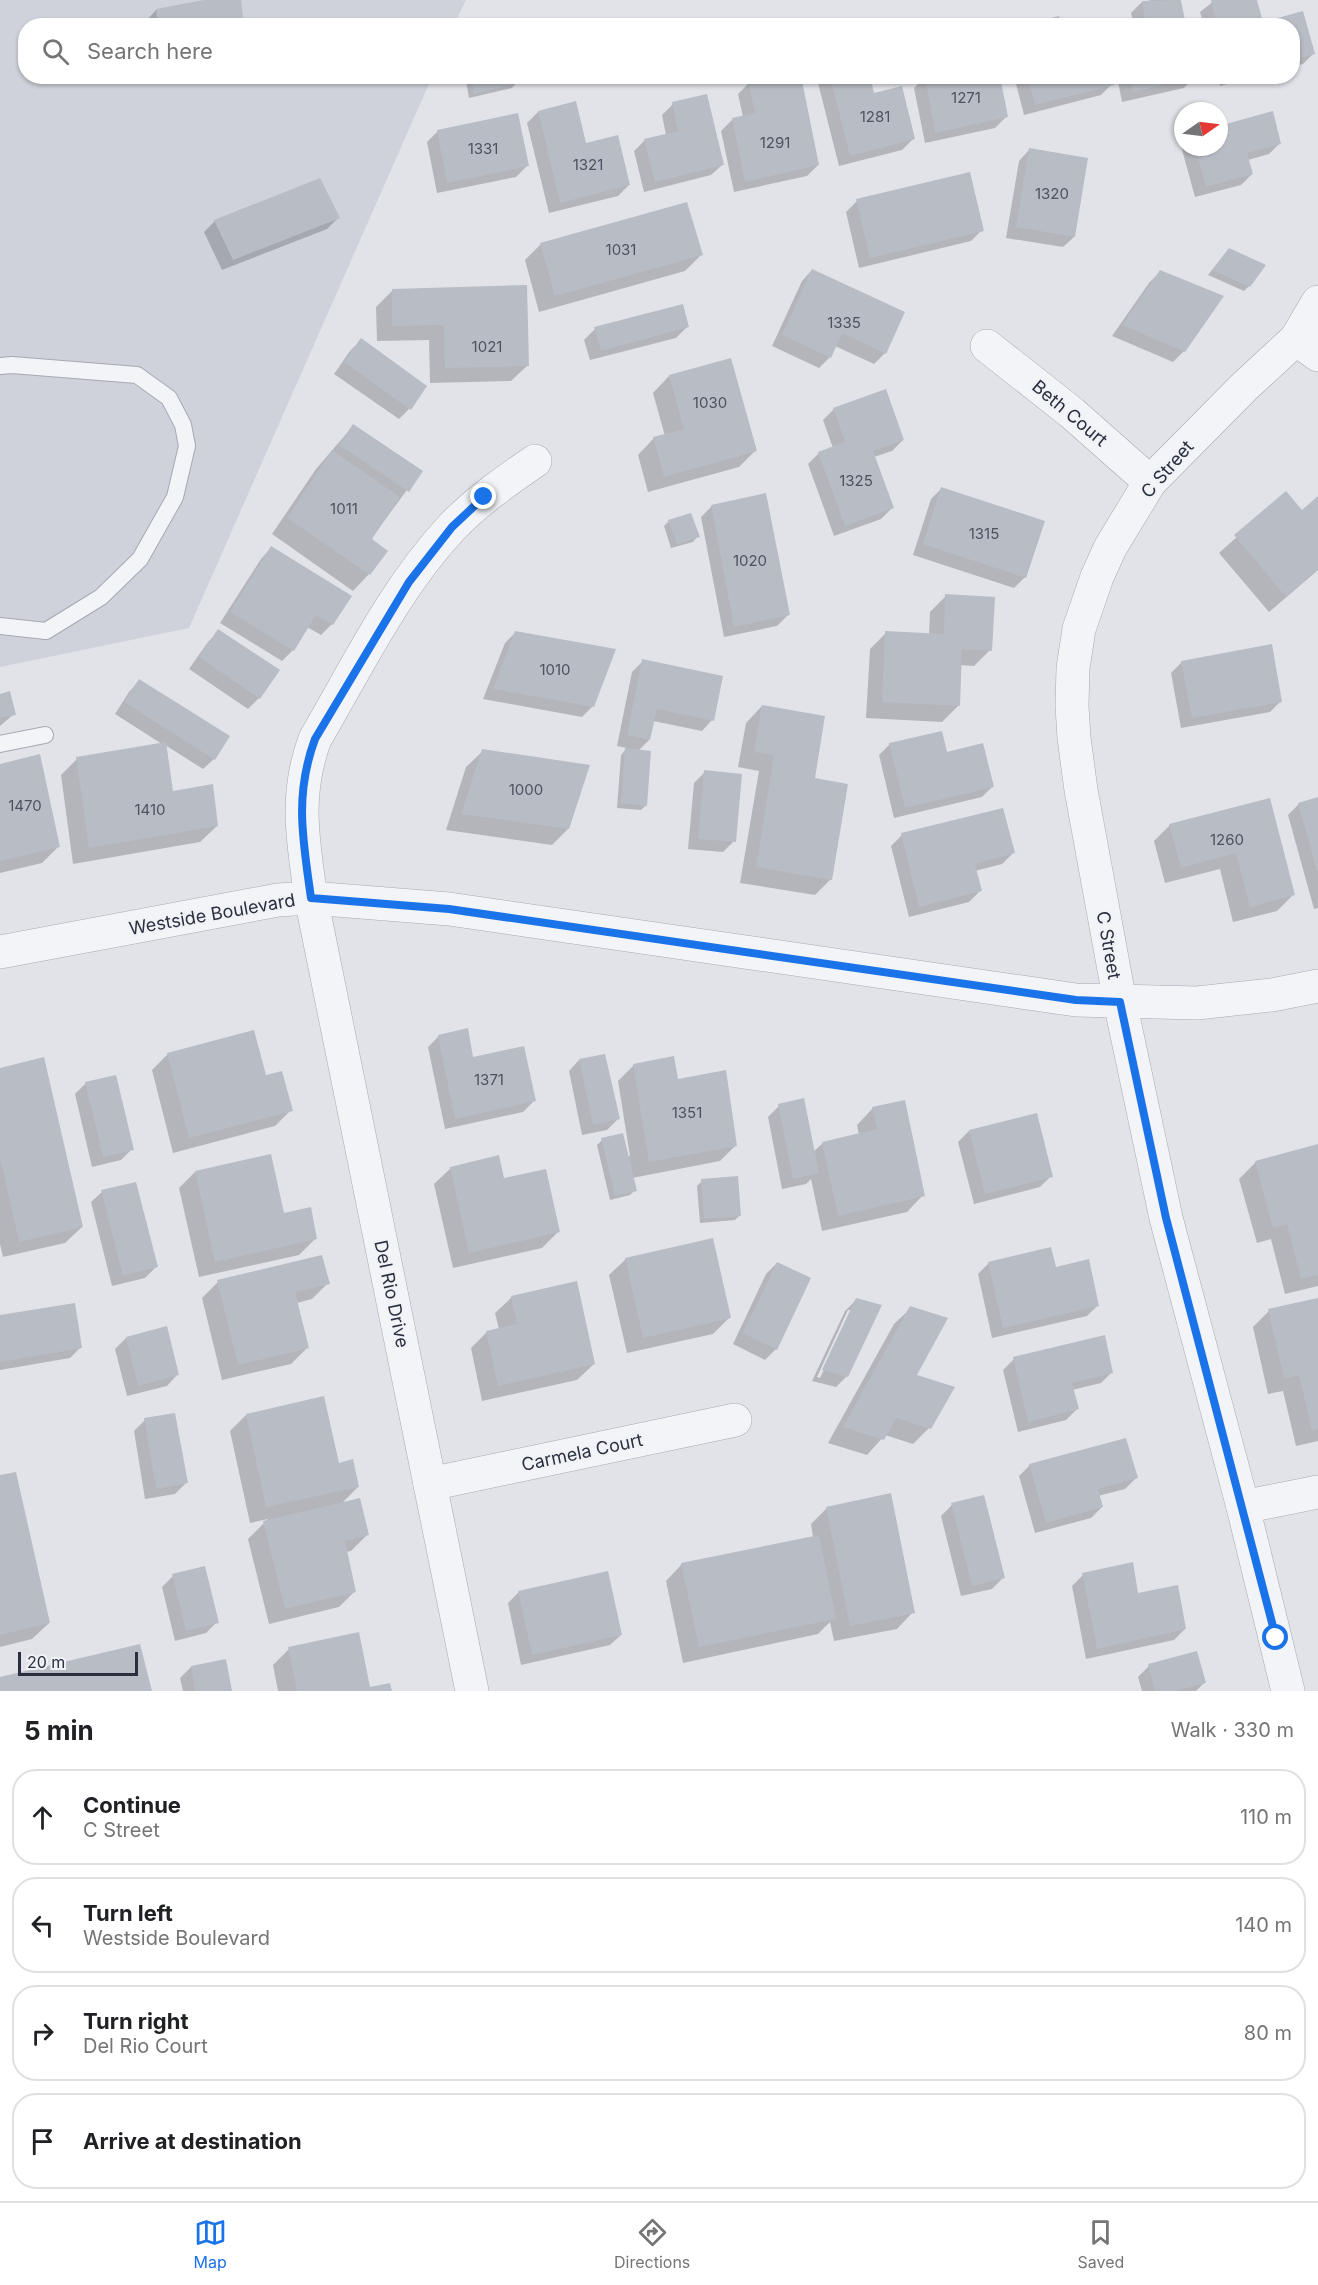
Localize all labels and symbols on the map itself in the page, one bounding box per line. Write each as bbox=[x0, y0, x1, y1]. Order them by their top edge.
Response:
house number: 1271 bbox=[951, 88, 981, 107]
north arrow bbox=[1174, 102, 1228, 156]
house number: 1281 bbox=[860, 107, 890, 126]
house number: 1291 bbox=[760, 133, 790, 152]
house number: 1331 bbox=[468, 139, 498, 158]
house number: 1321 bbox=[573, 155, 603, 174]
house number: 1320 bbox=[1035, 184, 1069, 203]
house number: 1031 bbox=[606, 240, 636, 259]
house number: 1335 bbox=[827, 313, 861, 332]
house number: 1021 bbox=[472, 337, 502, 356]
street label: Beth Court bbox=[1028, 376, 1112, 450]
house number: 1030 bbox=[693, 393, 727, 412]
street label: C Street bbox=[1136, 436, 1198, 502]
house number: 1325 bbox=[839, 471, 873, 490]
route end bbox=[470, 483, 496, 509]
house number: 1011 bbox=[330, 499, 358, 518]
house number: 1315 bbox=[969, 524, 999, 543]
house number: 1020 bbox=[733, 551, 767, 570]
house number: 1010 bbox=[539, 660, 571, 679]
house number: 1000 bbox=[509, 780, 543, 799]
house number: 1470 bbox=[8, 796, 42, 815]
house number: 1410 bbox=[134, 800, 166, 819]
house number: 1260 bbox=[1210, 830, 1244, 849]
street label: Westside Boulevard bbox=[127, 889, 297, 939]
street label: C Street bbox=[1093, 909, 1125, 981]
house number: 1371 bbox=[474, 1070, 504, 1089]
house number: 1351 bbox=[672, 1103, 702, 1122]
street label: Del Rio Drive bbox=[370, 1238, 414, 1350]
street label: Carmela Court bbox=[519, 1429, 645, 1475]
route start bbox=[1262, 1624, 1288, 1650]
scale bar bbox=[18, 1649, 138, 1676]

